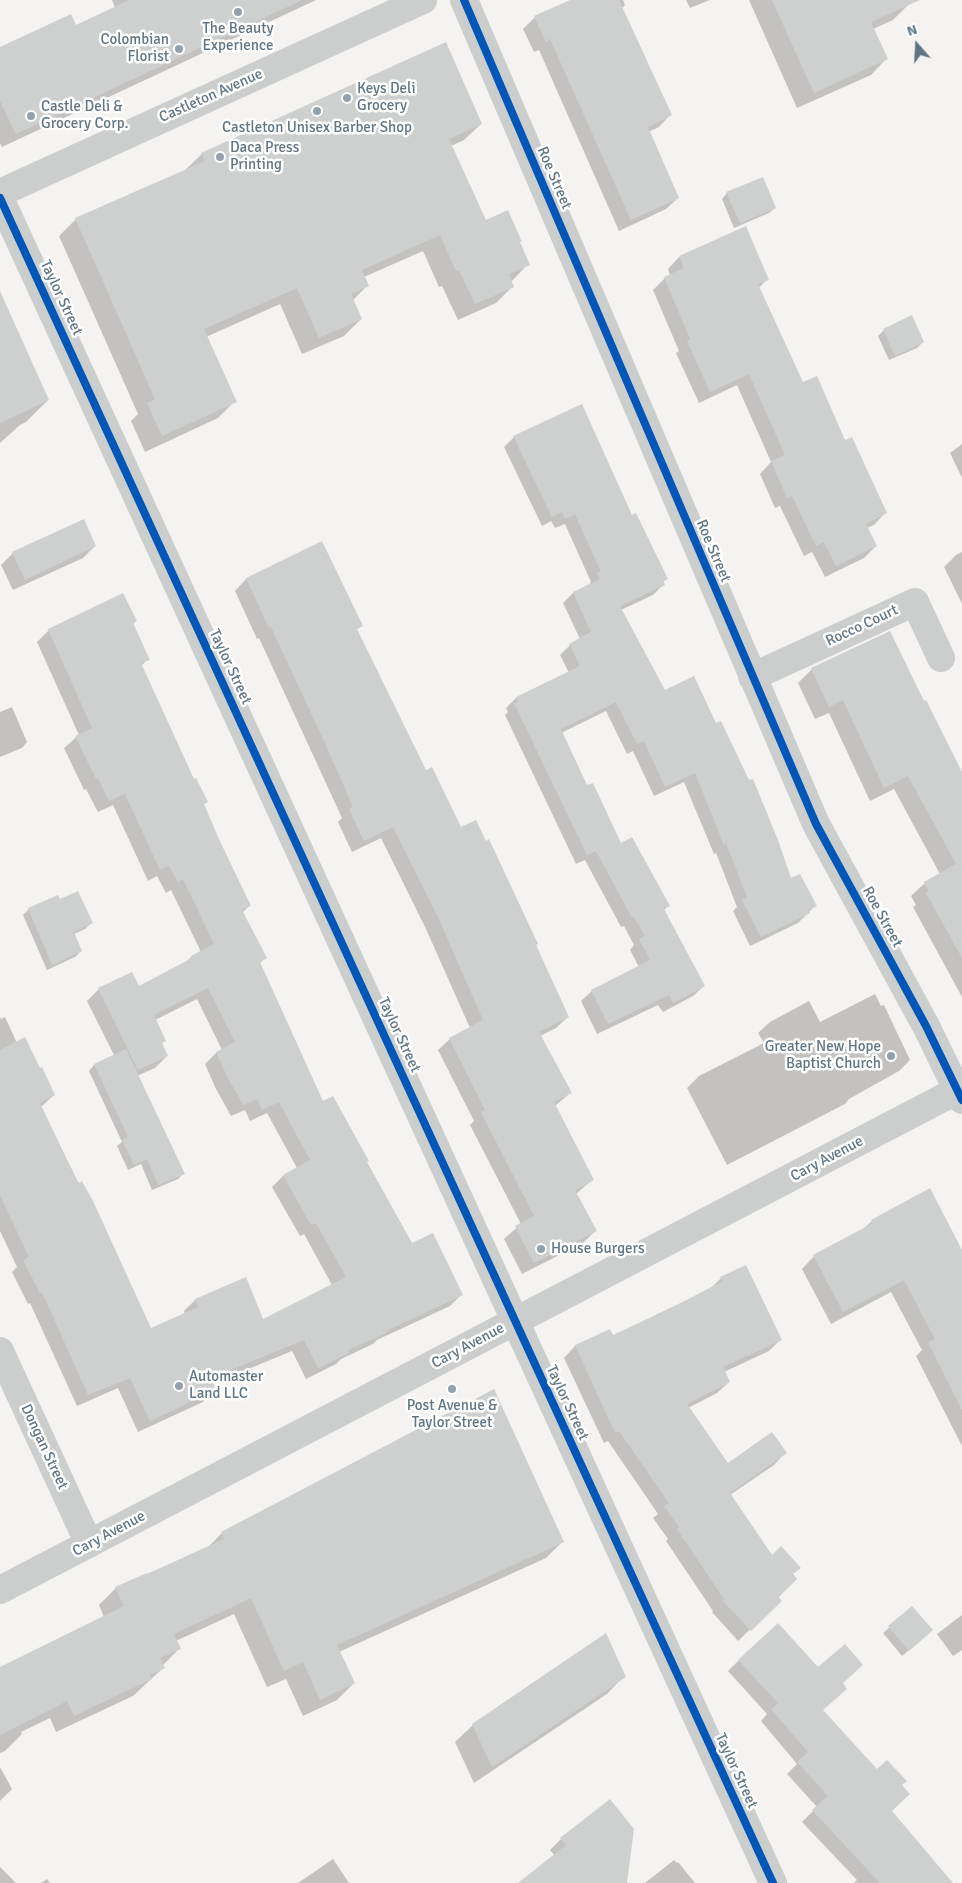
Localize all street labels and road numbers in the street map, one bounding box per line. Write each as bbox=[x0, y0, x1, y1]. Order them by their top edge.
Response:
street label: Castleton Avenue bbox=[156, 65, 266, 127]
street label: Roe Street bbox=[533, 144, 575, 212]
street label: Taylor Street bbox=[36, 258, 86, 338]
street label: Roe Street bbox=[692, 517, 734, 585]
street label: Rocco Court bbox=[823, 601, 901, 651]
street label: Taylor Street bbox=[205, 627, 255, 707]
street label: Roe Street bbox=[858, 884, 906, 950]
street label: Taylor Street bbox=[374, 995, 424, 1075]
street label: Cary Avenue bbox=[788, 1132, 866, 1186]
street label: Cary Avenue bbox=[429, 1319, 507, 1373]
street label: Taylor Street bbox=[542, 1363, 592, 1443]
street label: Dongan Street bbox=[16, 1402, 72, 1492]
street label: Cary Avenue bbox=[70, 1507, 148, 1561]
street label: Taylor Street bbox=[711, 1731, 761, 1811]

